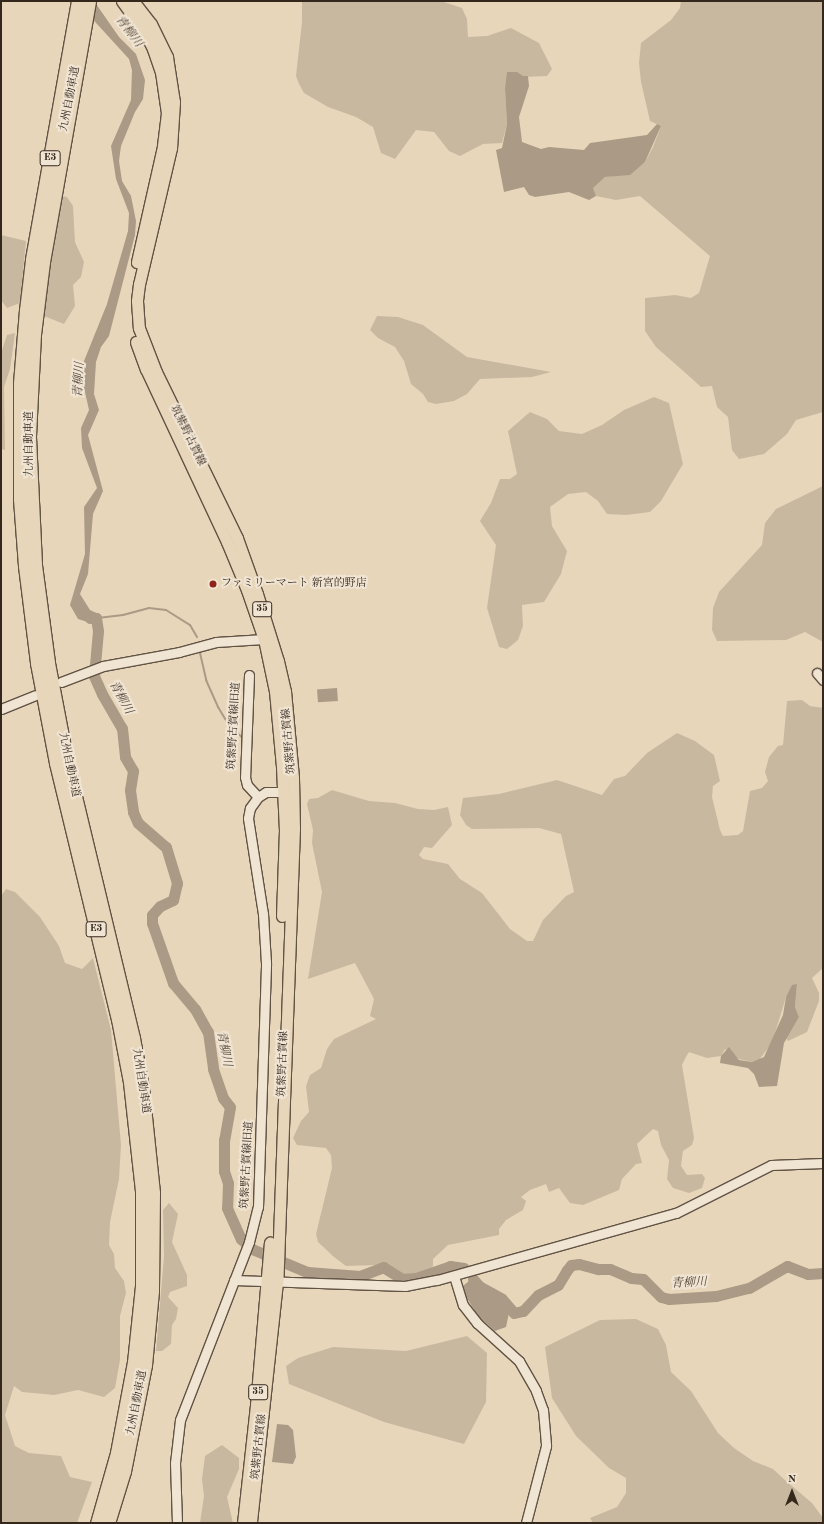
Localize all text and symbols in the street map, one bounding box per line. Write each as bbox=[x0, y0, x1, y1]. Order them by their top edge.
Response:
water label: 青柳川 bbox=[111, 13, 145, 51]
street label: 九州自動車道 bbox=[58, 65, 84, 133]
road number: E3 bbox=[39, 150, 61, 166]
water label: 青柳川 bbox=[72, 362, 88, 398]
street label: 筑紫野古賀線 bbox=[167, 403, 207, 469]
street label: 九州自動車道 bbox=[23, 411, 37, 477]
place label: ファミリーマート 新宮的野店 bbox=[221, 577, 367, 591]
marker: ファミリーマート 新宮的野店 bbox=[208, 579, 218, 589]
road number: 35 bbox=[252, 601, 272, 617]
water label: 青柳川 bbox=[105, 679, 135, 717]
street label: 筑紫野古賀線旧道 bbox=[226, 682, 244, 770]
street label: 筑紫野古賀線 bbox=[281, 708, 299, 774]
street label: 九州自動車道 bbox=[55, 731, 81, 799]
road number: E3 bbox=[85, 921, 107, 937]
water label: 青柳川 bbox=[212, 1030, 234, 1068]
street label: 筑紫野古賀線 bbox=[276, 1031, 292, 1097]
street label: 九州自動車道 bbox=[128, 1047, 152, 1115]
street label: 筑紫野古賀線旧道 bbox=[239, 1121, 257, 1209]
water label: 青柳川 bbox=[671, 1276, 707, 1292]
street label: 九州自動車道 bbox=[125, 1369, 151, 1437]
road number: 35 bbox=[248, 1384, 268, 1400]
street label: 筑紫野古賀線 bbox=[250, 1413, 270, 1481]
north arrow bbox=[772, 1472, 812, 1512]
text: N bbox=[788, 1474, 796, 1485]

